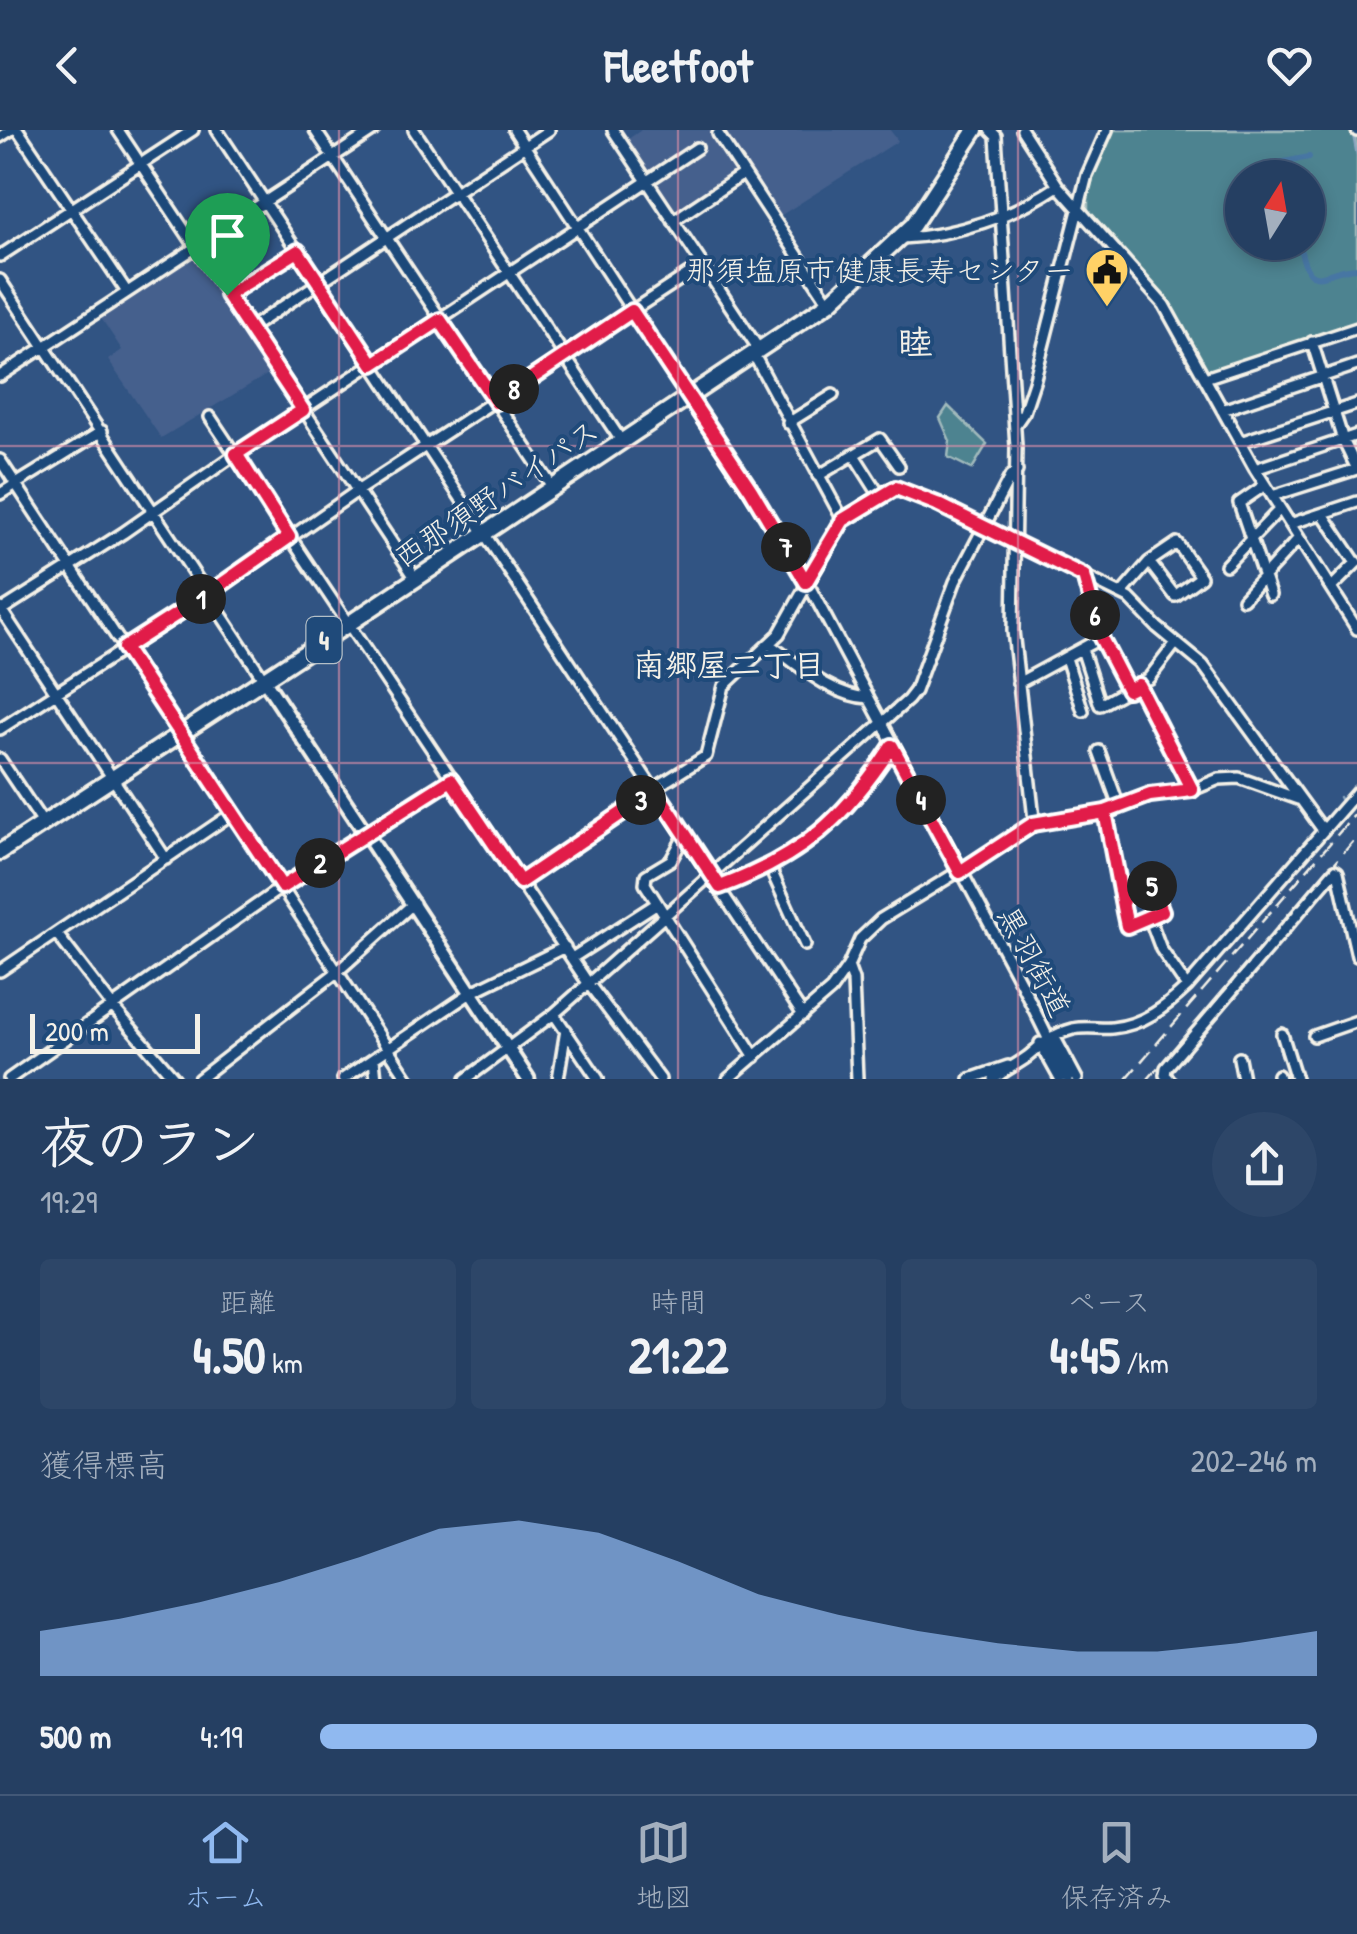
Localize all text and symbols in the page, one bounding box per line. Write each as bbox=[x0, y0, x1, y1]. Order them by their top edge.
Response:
text: Fleetfoot bbox=[604, 35, 753, 96]
icon: back bbox=[40, 38, 95, 93]
icon: heart bbox=[1262, 38, 1317, 93]
north arrow bbox=[1225, 160, 1325, 260]
map controls bbox=[1225, 160, 1325, 260]
pin bbox=[185, 193, 270, 296]
icon: arrive bbox=[200, 208, 255, 263]
public building icon: 那須塩原市健康長寿センター bbox=[1084, 247, 1130, 308]
place label: 那須塩原市健康長寿センター bbox=[685, 250, 1074, 290]
district label: 睦 bbox=[897, 318, 933, 365]
pin: 8 bbox=[489, 364, 539, 414]
text: 8 bbox=[508, 370, 520, 408]
street label: 西那須野バイパス bbox=[386, 409, 606, 577]
pin: 7 bbox=[761, 522, 811, 572]
text: 7 bbox=[779, 528, 793, 566]
pin: 1 bbox=[176, 574, 226, 624]
text: 1 bbox=[196, 580, 206, 618]
pin: 6 bbox=[1070, 590, 1120, 640]
text: 6 bbox=[1089, 596, 1101, 634]
road number: 4 bbox=[306, 617, 342, 663]
district label: 南郷屋二丁目 bbox=[633, 643, 825, 686]
pin: 3 bbox=[616, 775, 666, 825]
pin: 4 bbox=[896, 775, 946, 825]
text: 3 bbox=[635, 781, 647, 819]
text: 4 bbox=[916, 781, 926, 819]
pin: 2 bbox=[295, 838, 345, 888]
text: 2 bbox=[313, 844, 327, 882]
pin: 5 bbox=[1127, 861, 1177, 911]
text: 5 bbox=[1146, 867, 1158, 905]
street label: 黒羽街道 bbox=[989, 899, 1081, 1023]
scale bar bbox=[30, 1009, 200, 1054]
text: 200 m bbox=[45, 1012, 109, 1050]
text: 夜のラン bbox=[40, 1105, 260, 1179]
button: share bbox=[1212, 1112, 1317, 1217]
text: 19:29 bbox=[40, 1180, 98, 1223]
text: 距離 bbox=[220, 1283, 276, 1321]
text: 時間 bbox=[650, 1283, 707, 1321]
text: ペース bbox=[1068, 1283, 1150, 1321]
text: 4.50 bbox=[193, 1321, 266, 1389]
text: 21:22 bbox=[629, 1321, 728, 1389]
text: 4:45 bbox=[1050, 1321, 1120, 1389]
text: km bbox=[266, 1344, 303, 1382]
text: /km bbox=[1120, 1344, 1169, 1382]
text: 202–246 m bbox=[1190, 1439, 1317, 1482]
text: 獲得標高 bbox=[40, 1443, 168, 1486]
text: 500 m bbox=[40, 1715, 111, 1758]
text: 4:19 bbox=[200, 1715, 243, 1758]
tab: ホーム bbox=[184, 1815, 267, 1916]
tab: 地図 bbox=[636, 1815, 692, 1916]
tab: 保存済み bbox=[1061, 1815, 1173, 1916]

